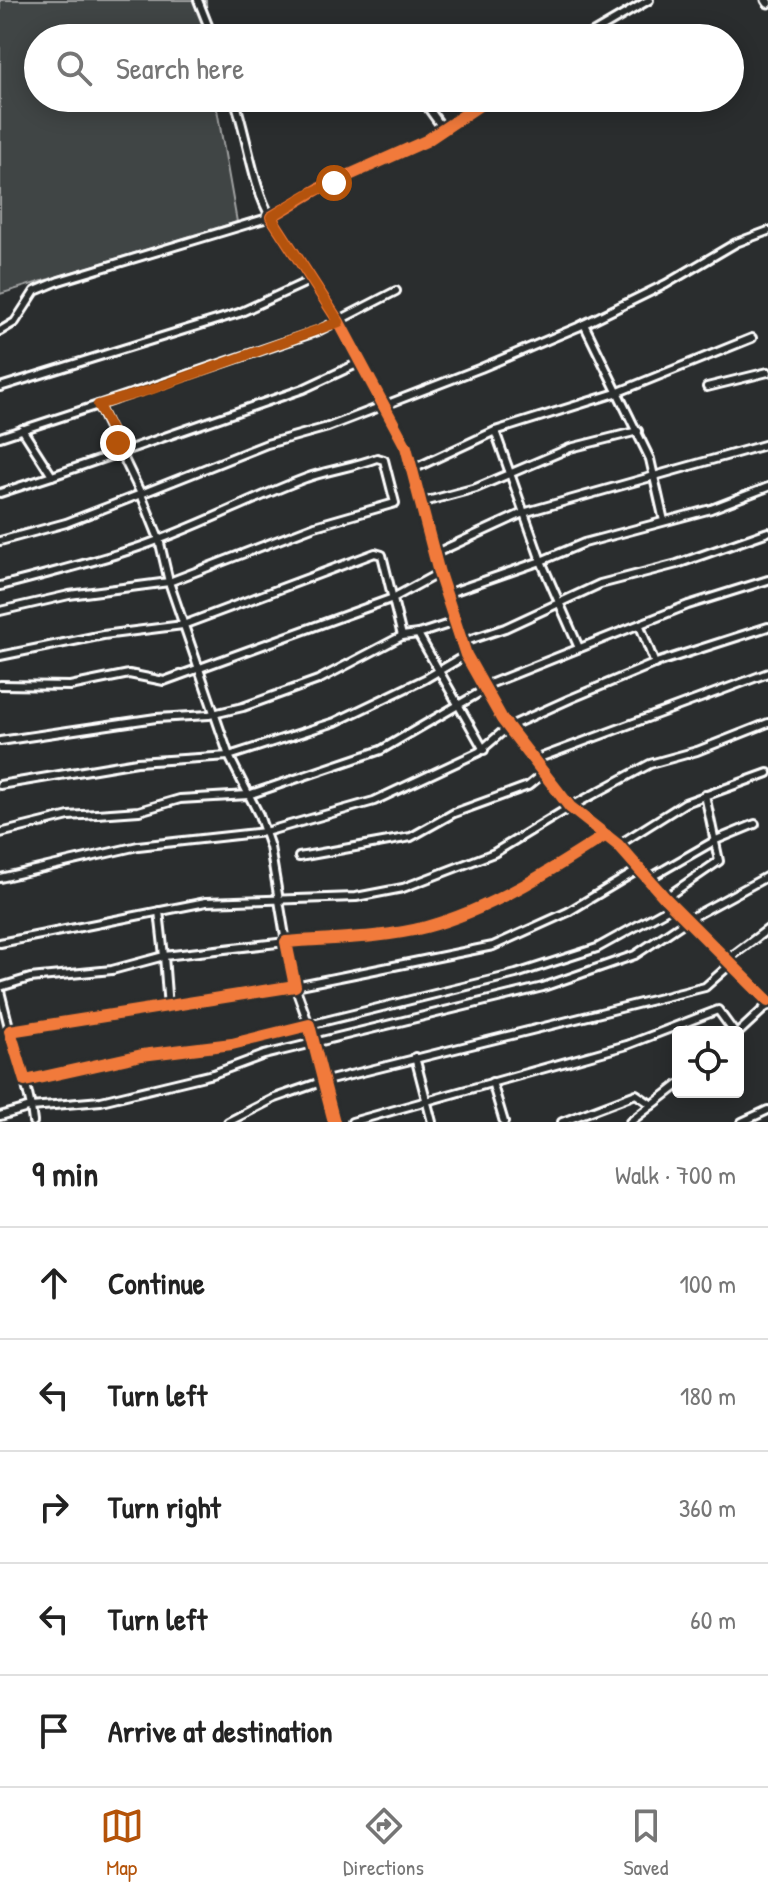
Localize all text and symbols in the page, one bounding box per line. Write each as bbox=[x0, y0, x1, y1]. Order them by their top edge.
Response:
search box bbox=[24, 24, 744, 112]
icon: search bbox=[52, 46, 96, 90]
text: Search here bbox=[116, 48, 244, 88]
route start bbox=[316, 165, 352, 201]
route end bbox=[100, 425, 136, 461]
map controls bbox=[672, 1026, 744, 1098]
button: locate bbox=[672, 1026, 744, 1098]
text: 9 min bbox=[32, 1151, 98, 1197]
text: Walk · 700 m bbox=[615, 1157, 736, 1192]
icon: ahead bbox=[32, 1261, 76, 1305]
text: Continue bbox=[108, 1263, 205, 1303]
text: 100 m bbox=[680, 1266, 736, 1301]
icon: left bbox=[32, 1373, 76, 1417]
text: Turn left bbox=[108, 1375, 207, 1415]
text: 180 m bbox=[680, 1378, 736, 1413]
icon: right bbox=[32, 1485, 76, 1529]
text: Turn right bbox=[108, 1487, 221, 1527]
text: 360 m bbox=[679, 1490, 736, 1525]
icon: left bbox=[32, 1597, 76, 1641]
text: Turn left bbox=[108, 1599, 207, 1639]
text: 60 m bbox=[690, 1602, 736, 1637]
icon: arrive bbox=[32, 1709, 76, 1753]
text: Arrive at destination bbox=[108, 1711, 333, 1751]
tab: Map bbox=[100, 1804, 144, 1882]
tab: Directions bbox=[343, 1804, 424, 1882]
tab: Saved bbox=[623, 1804, 668, 1882]

